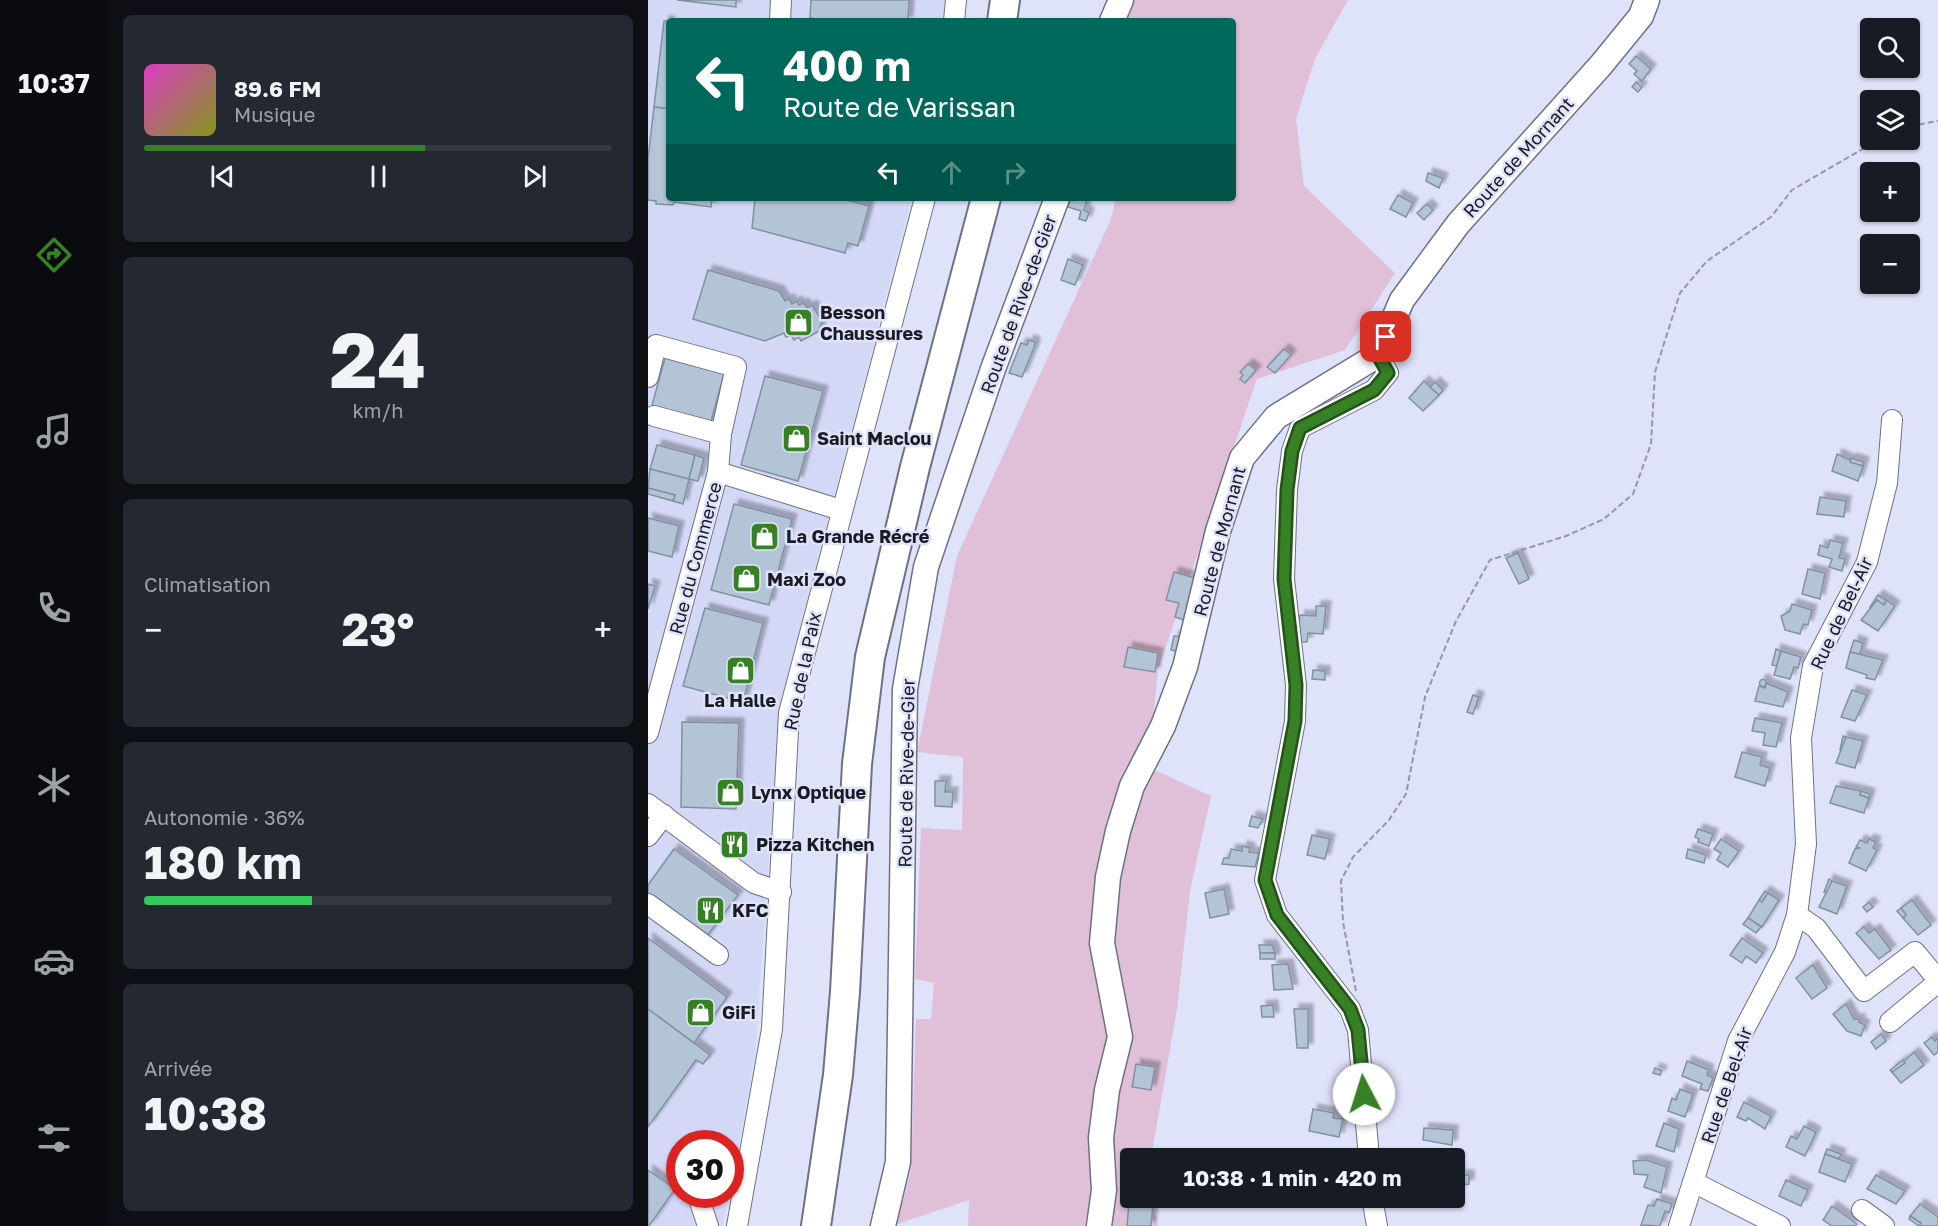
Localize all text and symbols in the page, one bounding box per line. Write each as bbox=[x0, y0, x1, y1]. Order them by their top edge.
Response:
map controls bbox=[1860, 18, 1920, 294]
button: search bbox=[1860, 18, 1920, 78]
text: 400 m bbox=[783, 40, 911, 90]
icon: left bbox=[684, 42, 762, 120]
text: 10:37 bbox=[18, 67, 90, 99]
text: 89.6 FM bbox=[234, 75, 321, 102]
button: layers bbox=[1860, 90, 1920, 150]
text: Route de Varissan bbox=[783, 91, 1016, 123]
street label: Route de Mornant bbox=[1458, 92, 1578, 222]
text: Musique bbox=[234, 102, 315, 126]
icon: left bbox=[872, 156, 905, 189]
icon: ahead bbox=[935, 156, 968, 189]
icon: right bbox=[998, 156, 1031, 189]
icon: previous bbox=[206, 160, 239, 193]
icon: pause bbox=[362, 160, 395, 193]
icon: next bbox=[518, 160, 551, 193]
button: + bbox=[1860, 162, 1920, 222]
street label: Route de Rive-de-Gier bbox=[975, 211, 1061, 397]
icon: directions bbox=[33, 234, 75, 276]
button: − bbox=[1860, 234, 1920, 294]
place label: Besson Chaussures bbox=[820, 301, 923, 344]
shop icon: Besson Chaussures bbox=[783, 306, 815, 338]
pin bbox=[1360, 311, 1411, 362]
text: 24 bbox=[330, 312, 426, 405]
icon: arrive bbox=[1369, 320, 1402, 353]
text: km/h bbox=[353, 398, 403, 422]
icon: music bbox=[33, 410, 75, 452]
shop icon: Saint Maclou bbox=[780, 422, 812, 454]
place label: Saint Maclou bbox=[817, 427, 931, 449]
street label: Route de Mornant bbox=[1188, 464, 1250, 618]
street label: Rue du Commerce bbox=[664, 480, 726, 636]
shop icon: La Grande Récré bbox=[749, 520, 781, 552]
place label: La Grande Récré bbox=[786, 525, 930, 547]
street label: Rue de Bel-Air bbox=[1805, 553, 1877, 673]
shop icon: Maxi Zoo bbox=[730, 563, 762, 595]
place label: Maxi Zoo bbox=[767, 568, 846, 590]
text: Climatisation bbox=[144, 572, 271, 596]
icon: phone bbox=[33, 587, 75, 629]
text: 23° bbox=[342, 602, 414, 656]
text: − bbox=[144, 610, 162, 649]
text: + bbox=[594, 610, 612, 649]
street label: Rue de la Paix bbox=[779, 610, 825, 732]
shop icon: La Halle bbox=[724, 655, 756, 687]
street label: Route de Rive-de-Gier bbox=[893, 678, 919, 868]
place label: La Halle bbox=[704, 689, 776, 711]
icon: climate bbox=[33, 764, 75, 806]
shop icon: Lynx Optique bbox=[714, 776, 746, 808]
place label: Lynx Optique bbox=[751, 781, 866, 803]
text: Autonomie · 36% bbox=[144, 805, 305, 829]
restaurant icon: Pizza Kitchen bbox=[719, 828, 751, 860]
place label: Pizza Kitchen bbox=[756, 833, 875, 855]
text: 180 km bbox=[144, 835, 302, 889]
restaurant icon: KFC bbox=[695, 894, 727, 926]
place label: KFC bbox=[732, 899, 769, 921]
icon: car bbox=[33, 940, 75, 982]
shop icon: GiFi bbox=[685, 996, 717, 1028]
place label: GiFi bbox=[722, 1001, 756, 1023]
street label: Rue de Bel-Air bbox=[1696, 1024, 1756, 1146]
text: Arrivée bbox=[144, 1056, 212, 1080]
position arrow bbox=[1332, 1062, 1396, 1126]
text: 10:38 bbox=[144, 1086, 267, 1140]
icon: filters bbox=[33, 1117, 75, 1159]
speed limit sign: 30 bbox=[666, 1130, 744, 1208]
text: 10:38 · 1 min · 420 m bbox=[1184, 1164, 1401, 1191]

